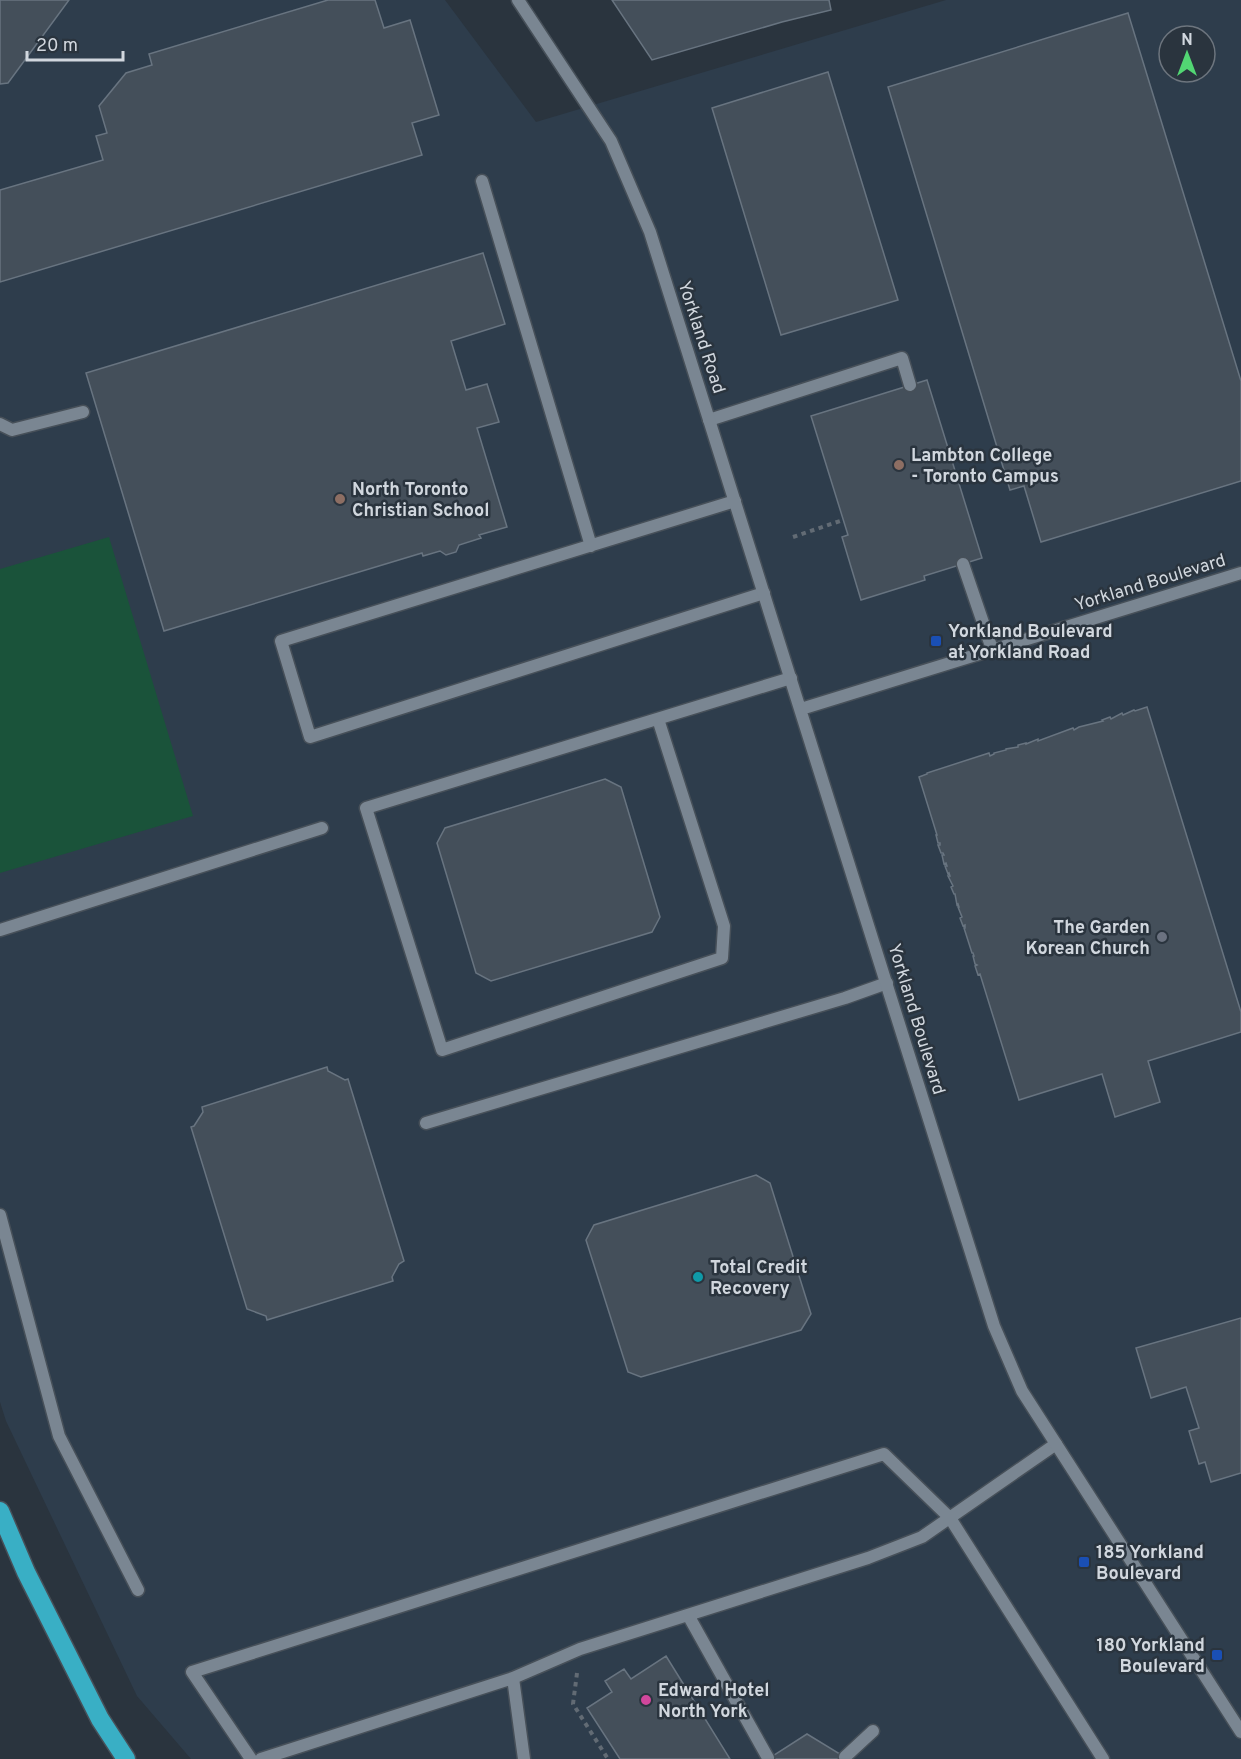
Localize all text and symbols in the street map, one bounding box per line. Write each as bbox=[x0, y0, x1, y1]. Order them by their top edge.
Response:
scale bar bbox=[27, 24, 123, 62]
north arrow bbox=[1157, 24, 1217, 84]
text: N bbox=[1181, 31, 1193, 51]
text: 20 m bbox=[36, 35, 78, 58]
street label: Yorkland Road bbox=[672, 278, 730, 397]
place label: Lambton College - Toronto Campus bbox=[911, 445, 1059, 489]
marker: Lambton College - Toronto Campus bbox=[892, 458, 906, 472]
place label: North Toronto Christian School bbox=[352, 479, 489, 523]
marker: North Toronto Christian School bbox=[333, 492, 347, 506]
street label: Yorkland Boulevard bbox=[1072, 550, 1229, 617]
place label: Yorkland Boulevard at Yorkland Road bbox=[948, 621, 1113, 665]
marker: Yorkland Boulevard at Yorkland Road bbox=[929, 634, 943, 648]
place label: The Garden Korean Church bbox=[1025, 917, 1150, 961]
marker: The Garden Korean Church bbox=[1155, 930, 1169, 944]
street label: Yorkland Boulevard bbox=[882, 941, 949, 1098]
place label: Total Credit Recovery bbox=[710, 1257, 807, 1301]
marker: Total Credit Recovery bbox=[691, 1270, 705, 1284]
place label: 185 Yorkland Boulevard bbox=[1096, 1542, 1204, 1586]
marker: 185 Yorkland Boulevard bbox=[1077, 1555, 1091, 1569]
place label: 180 Yorkland Boulevard bbox=[1097, 1635, 1205, 1679]
marker: 180 Yorkland Boulevard bbox=[1210, 1648, 1224, 1662]
place label: Edward Hotel North York bbox=[658, 1680, 770, 1724]
marker: Edward Hotel North York bbox=[639, 1693, 653, 1707]

